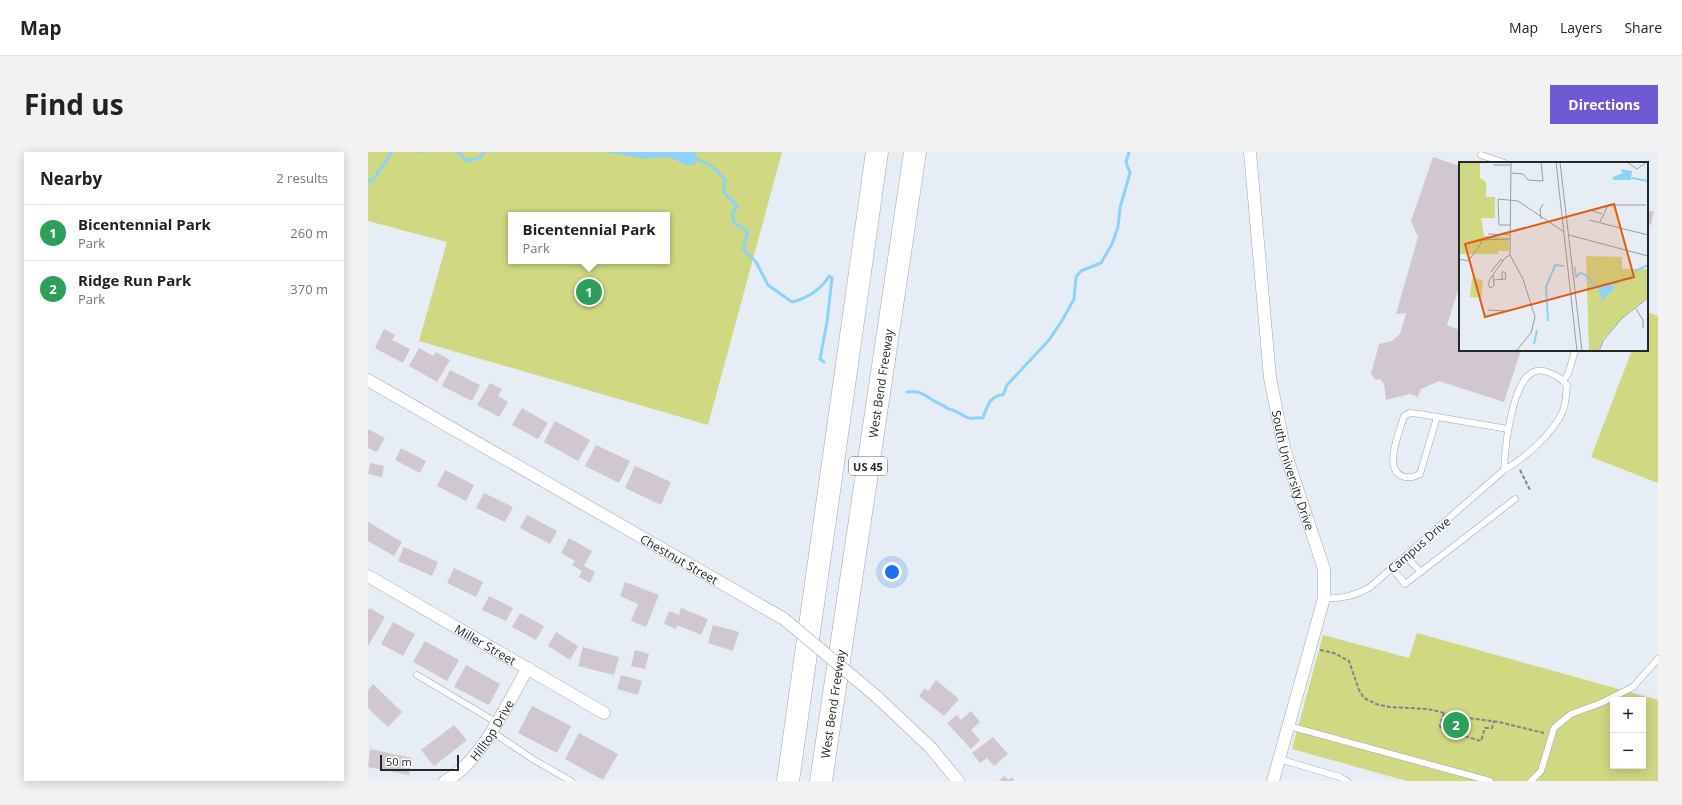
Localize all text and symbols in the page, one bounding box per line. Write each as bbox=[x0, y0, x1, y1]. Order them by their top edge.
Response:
text: Map bbox=[20, 15, 61, 41]
text: Map bbox=[1509, 18, 1538, 37]
text: Layers bbox=[1560, 18, 1602, 37]
text: Share bbox=[1624, 18, 1662, 37]
text: Find us bbox=[24, 85, 124, 123]
button: Directions bbox=[1550, 85, 1658, 124]
inset map bbox=[1459, 162, 1648, 351]
text: Nearby bbox=[40, 167, 102, 190]
text: 2 results bbox=[276, 169, 328, 187]
popup bbox=[508, 212, 670, 264]
text: Bicentennial Park bbox=[78, 214, 211, 234]
text: Bicentennial Park bbox=[523, 219, 655, 239]
text: 1 bbox=[49, 224, 57, 242]
text: 260 m bbox=[290, 224, 328, 242]
text: Park bbox=[78, 234, 105, 252]
text: Park bbox=[523, 239, 550, 257]
text: Ridge Run Park bbox=[78, 270, 191, 290]
pin: 1 bbox=[576, 277, 602, 307]
text: 2 bbox=[49, 280, 57, 298]
text: 370 m bbox=[290, 280, 328, 298]
text: Park bbox=[78, 290, 105, 308]
street label: West Bend Freeway bbox=[864, 327, 897, 439]
street label: South University Drive bbox=[1268, 409, 1319, 532]
road number: US 45 bbox=[849, 457, 887, 475]
street label: Campus Drive bbox=[1384, 513, 1454, 577]
street label: Chestnut Street bbox=[637, 530, 721, 588]
your location bbox=[882, 562, 902, 582]
street label: Miller Street bbox=[452, 620, 519, 669]
street label: West Bend Freeway bbox=[816, 647, 849, 759]
street label: Hilltop Drive bbox=[465, 696, 517, 764]
map controls bbox=[1610, 697, 1646, 769]
button: + bbox=[1610, 697, 1646, 733]
pin: 2 bbox=[1443, 710, 1469, 740]
button: − bbox=[1610, 733, 1646, 769]
scale bar bbox=[380, 753, 459, 772]
text: 50 m bbox=[386, 754, 412, 769]

